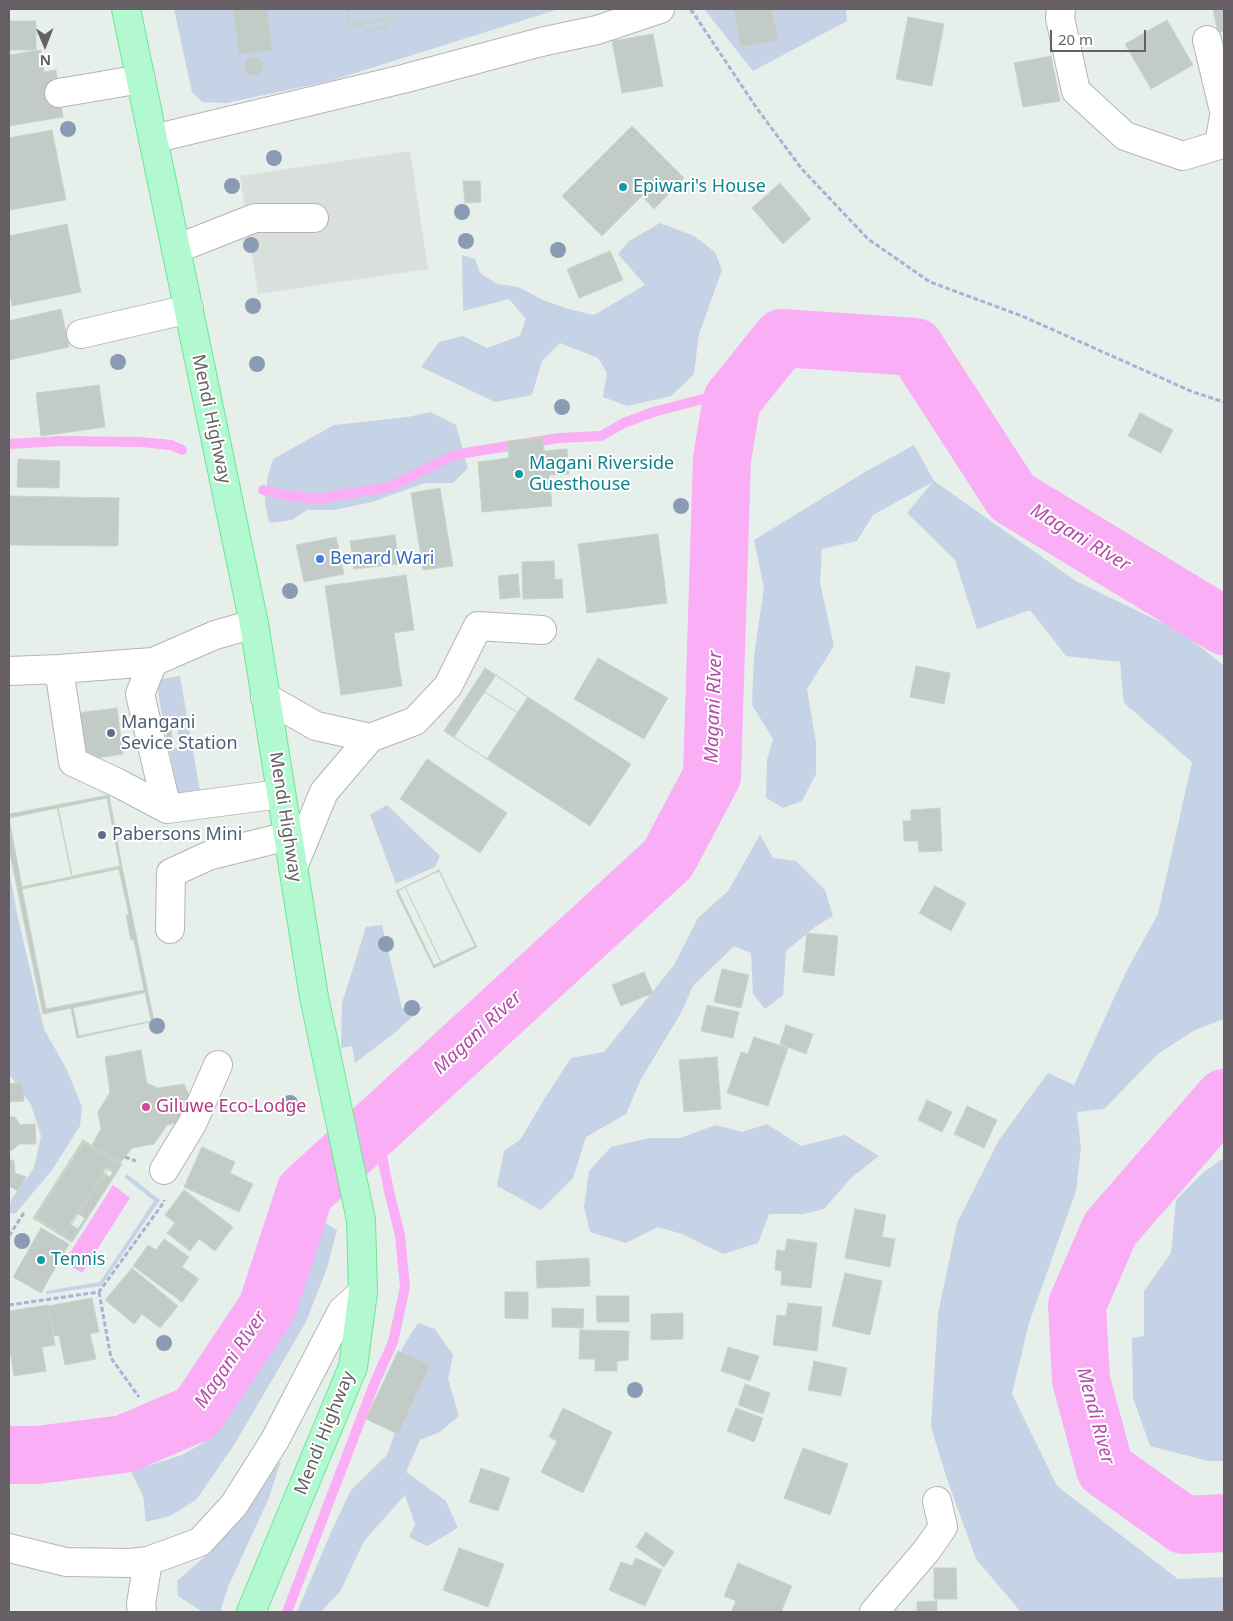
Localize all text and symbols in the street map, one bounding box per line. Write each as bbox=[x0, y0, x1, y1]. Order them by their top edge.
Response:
north arrow bbox=[20, 20, 70, 70]
scale bar bbox=[1053, 20, 1149, 52]
text: 20 m bbox=[1058, 29, 1093, 49]
text: N bbox=[39, 51, 51, 70]
place label: Epiwari's House bbox=[633, 176, 766, 198]
marker: Epiwari's House bbox=[617, 181, 629, 193]
street label: Mendi Highway bbox=[187, 352, 235, 486]
place label: Magani Riverside Guesthouse bbox=[529, 453, 674, 496]
marker: Magani Riverside Guesthouse bbox=[513, 468, 525, 480]
water label: Magani RIver bbox=[1026, 499, 1134, 577]
place label: Benard Wari bbox=[330, 548, 434, 570]
marker: Benard Wari bbox=[314, 553, 326, 565]
water label: Magani RIver bbox=[701, 650, 727, 764]
place label: Mangani Sevice Station bbox=[121, 712, 238, 754]
marker: Mangani Sevice Station bbox=[105, 727, 117, 739]
street label: Mendi Highway bbox=[264, 750, 306, 884]
place label: Pabersons Mini bbox=[112, 824, 242, 846]
marker: Pabersons Mini bbox=[96, 829, 108, 841]
water label: Magani RIver bbox=[429, 986, 527, 1080]
place label: Giluwe Eco-Lodge bbox=[156, 1096, 306, 1118]
marker: Giluwe Eco-Lodge bbox=[140, 1101, 152, 1113]
place label: Tennis bbox=[51, 1249, 105, 1271]
marker: Tennis bbox=[35, 1254, 47, 1266]
water label: Magani RIver bbox=[190, 1307, 272, 1413]
water label: Mendi River bbox=[1071, 1365, 1119, 1467]
street label: Mendi Highway bbox=[290, 1368, 360, 1498]

